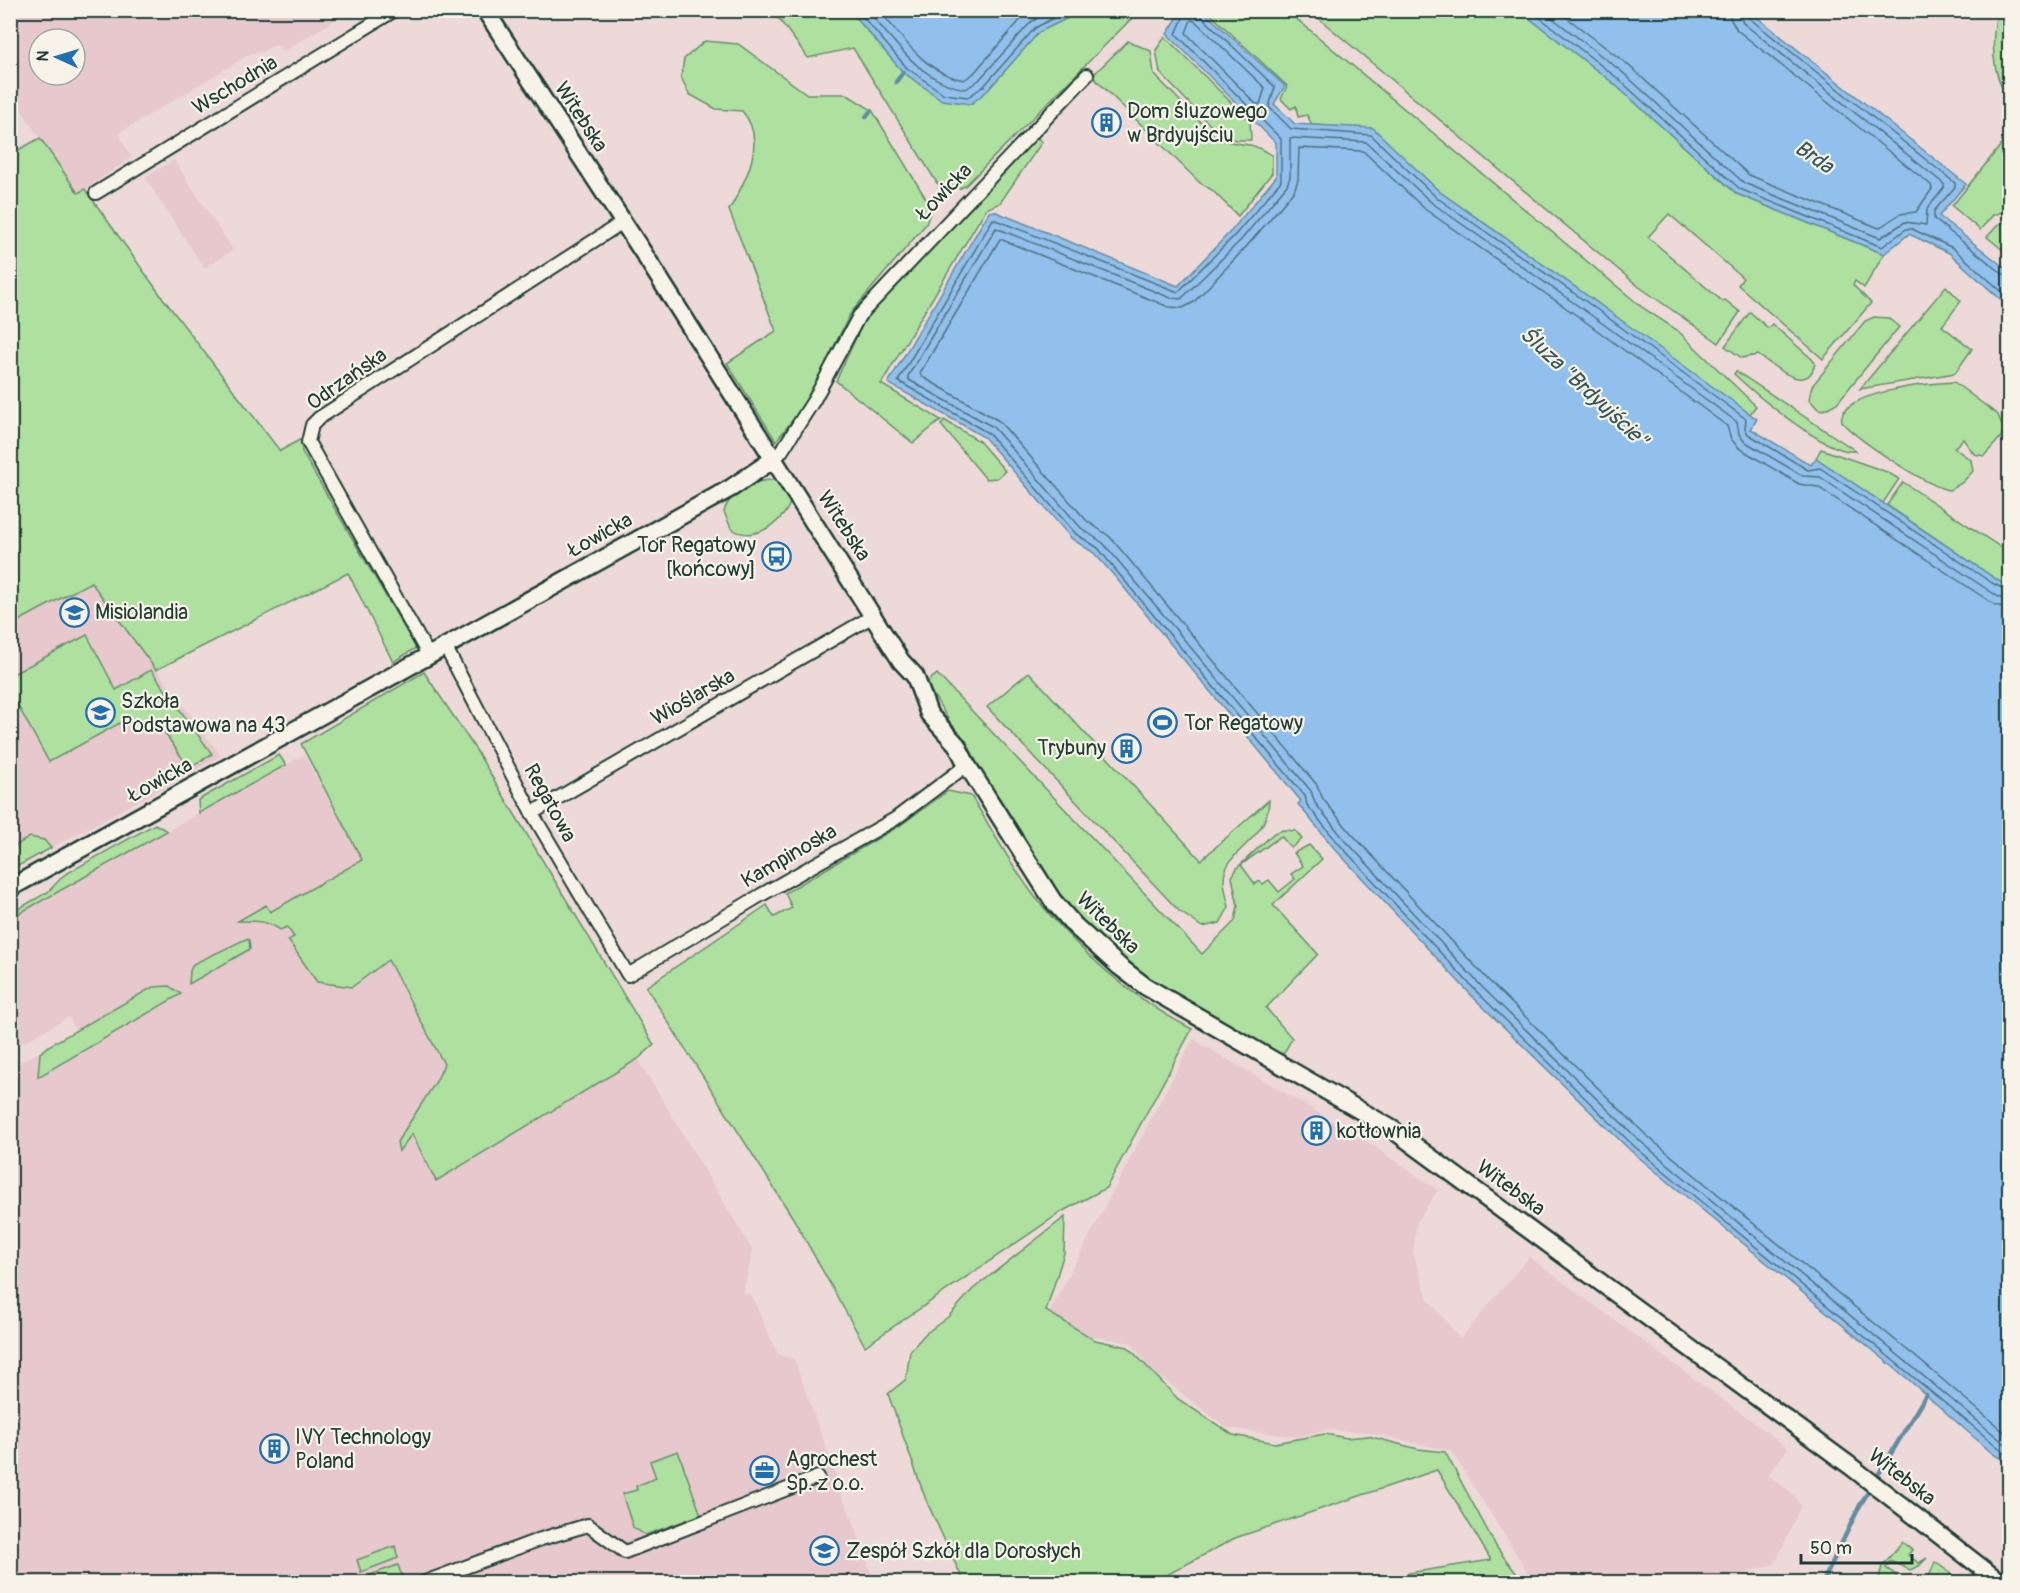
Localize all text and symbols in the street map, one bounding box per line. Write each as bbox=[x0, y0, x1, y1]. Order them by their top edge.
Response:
north arrow bbox=[27, 27, 87, 87]
street label: Wschodnia bbox=[187, 49, 283, 121]
text: N bbox=[33, 50, 53, 62]
street label: Witebska bbox=[548, 77, 614, 157]
place label: Dom śluzowego w Brdyujściu bbox=[1127, 98, 1267, 149]
building icon: Dom śluzowego w Brdyujściu bbox=[1090, 107, 1122, 139]
water label: Brda bbox=[1789, 134, 1840, 181]
street label: Łowicka bbox=[909, 157, 978, 228]
water label: Śluza "Brdyujście" bbox=[1514, 320, 1656, 455]
street label: Odrzańska bbox=[302, 342, 392, 416]
street label: Witebska bbox=[811, 486, 877, 566]
street label: Łowicka bbox=[561, 506, 637, 565]
place label: Tor Regatowy [końcowy] bbox=[637, 532, 756, 583]
bus stop icon: Tor Regatowy [końcowy] bbox=[761, 541, 793, 573]
school or university icon: Misiolandia bbox=[58, 596, 90, 628]
place label: Misiolandia bbox=[95, 599, 188, 626]
street label: Wioślarska bbox=[646, 662, 740, 732]
place label: Szkoła Podstawowa na 43 bbox=[121, 688, 286, 739]
school or university icon: Szkoła Podstawowa na 43 bbox=[84, 697, 116, 729]
sports icon: Tor Regatowy bbox=[1147, 707, 1179, 739]
place label: Tor Regatowy bbox=[1184, 710, 1303, 737]
building icon: Trybuny bbox=[1111, 732, 1143, 764]
place label: Trybuny bbox=[1037, 735, 1106, 762]
street label: Łowicka bbox=[121, 751, 197, 810]
street label: Regatowa bbox=[517, 759, 583, 847]
street label: Kampinoska bbox=[736, 818, 842, 894]
street label: Witebska bbox=[1070, 886, 1146, 960]
building icon: kotłownia bbox=[1300, 1115, 1332, 1147]
place label: kotłownia bbox=[1337, 1118, 1421, 1145]
street label: Witebska bbox=[1471, 1154, 1551, 1222]
place label: IVY Technology Poland bbox=[295, 1424, 431, 1475]
building icon: IVY Technology Poland bbox=[258, 1433, 290, 1465]
street label: Witebska bbox=[1863, 1442, 1941, 1512]
place label: Agrochest Sp. z o.o. bbox=[786, 1446, 878, 1497]
office icon: Agrochest Sp. z o.o. bbox=[749, 1455, 781, 1487]
scale bar bbox=[1801, 1527, 1912, 1565]
school or university icon: Zespół Szkół dla Dorosłych bbox=[809, 1535, 841, 1567]
text: 50 m bbox=[1810, 1537, 1852, 1560]
place label: Zespół Szkół dla Dorosłych bbox=[846, 1538, 1081, 1565]

